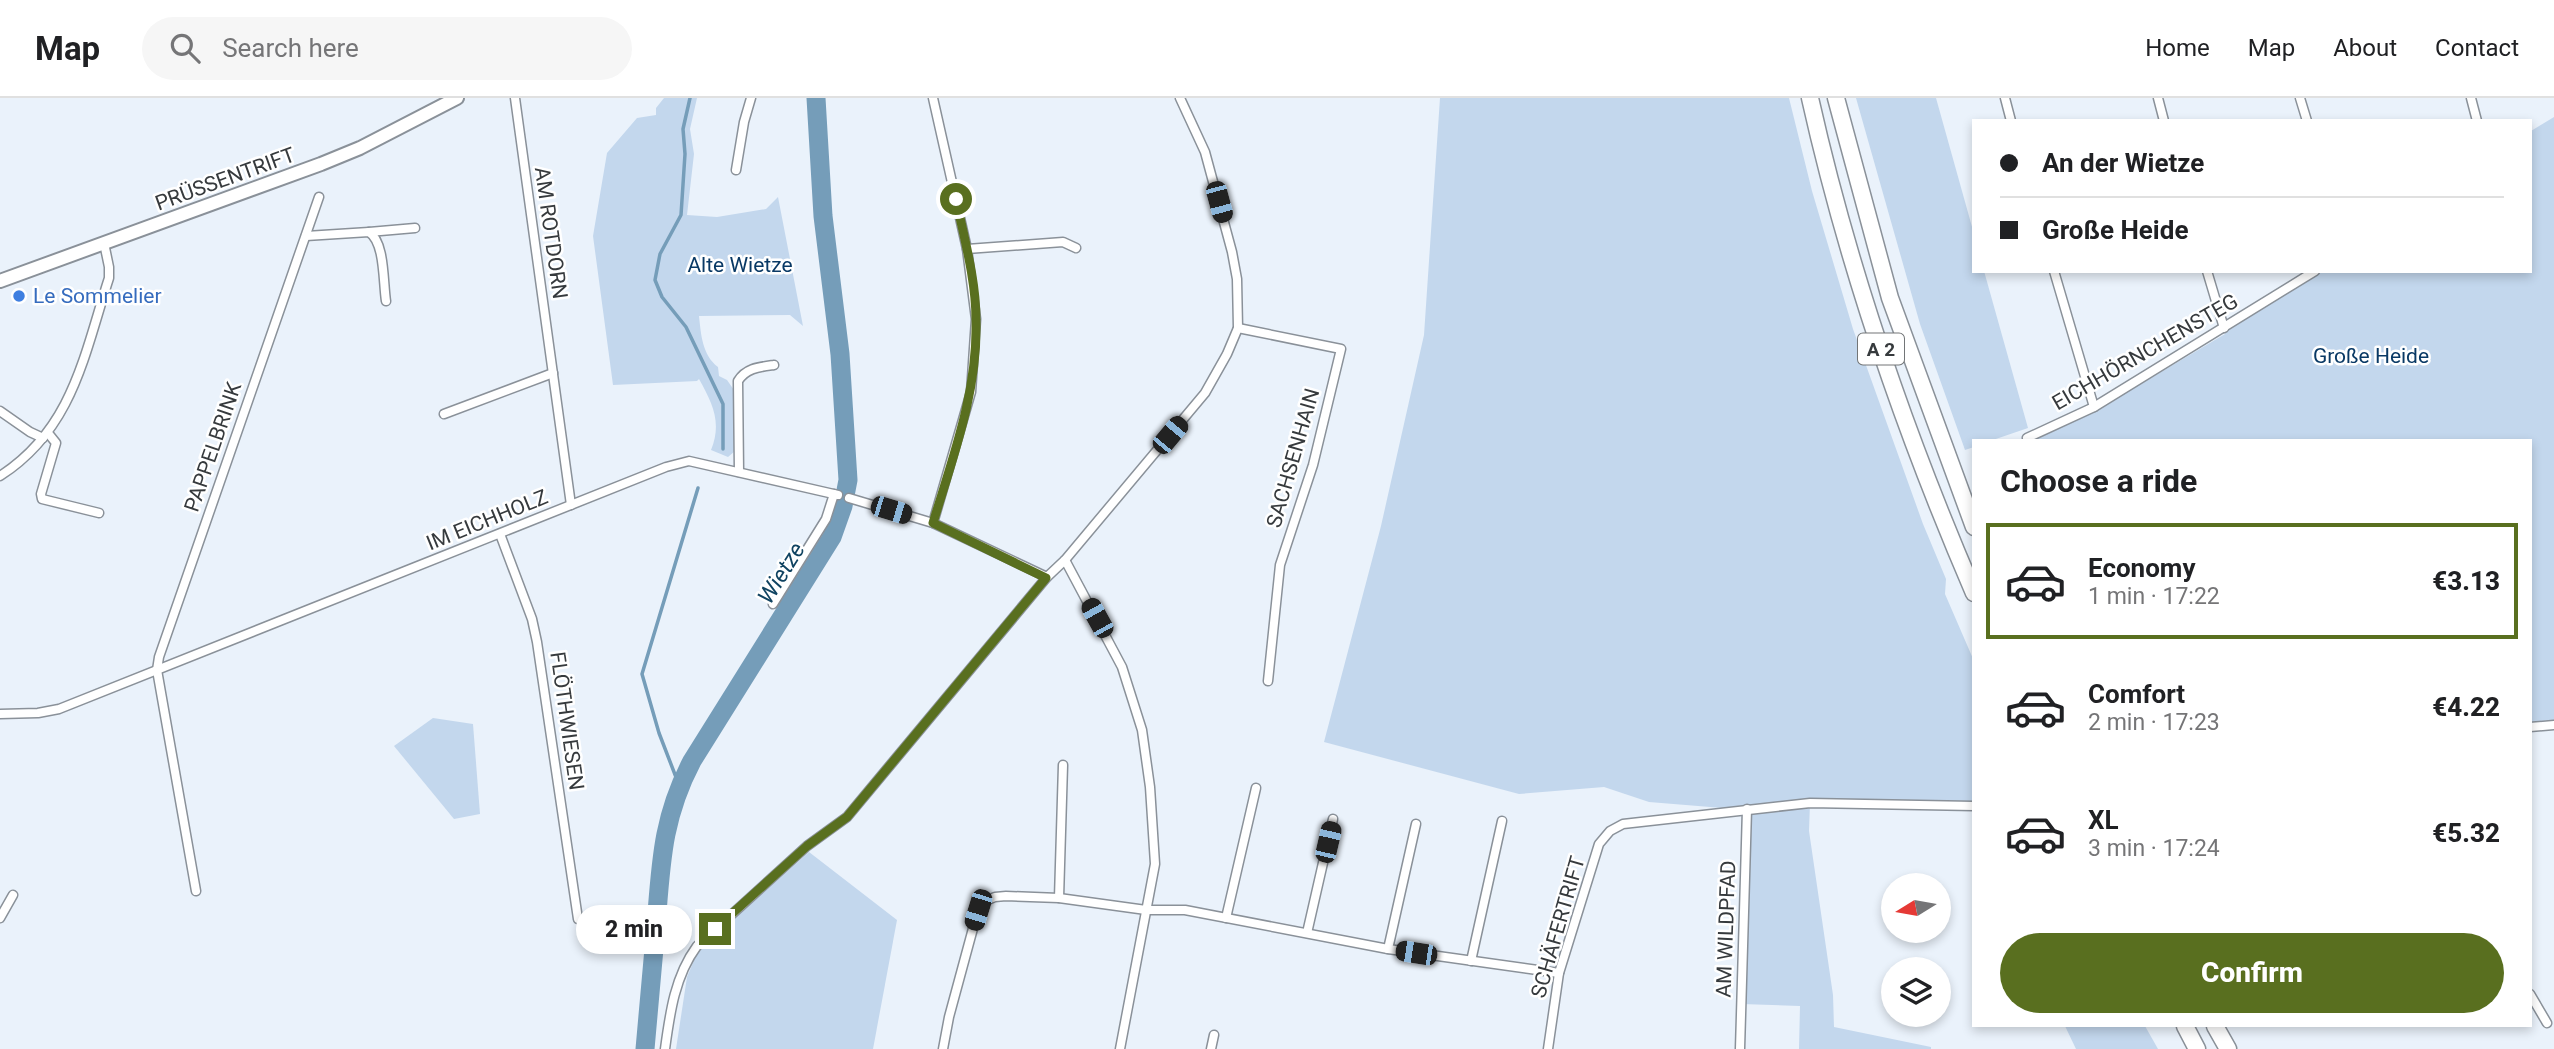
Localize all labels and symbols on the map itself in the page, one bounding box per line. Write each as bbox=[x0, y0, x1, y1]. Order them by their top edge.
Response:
street label: PRÜSSENTRIFT bbox=[152, 142, 299, 215]
street label: AM ROTDORN bbox=[530, 165, 572, 301]
car bbox=[1204, 179, 1235, 225]
route start bbox=[940, 183, 972, 215]
park label: Alte Wietze bbox=[687, 253, 793, 277]
place label: Le Sommelier bbox=[33, 284, 162, 308]
marker: Le Sommelier bbox=[11, 288, 27, 304]
street label: EICHHÖRNCHENSTEG bbox=[2048, 289, 2242, 415]
road number: A 2 bbox=[1858, 333, 1904, 364]
park label: Große Heide bbox=[2313, 344, 2429, 368]
street label: PAPPELBRINK bbox=[180, 378, 247, 515]
street label: SACHSENHAIN bbox=[1262, 386, 1324, 530]
car bbox=[1149, 412, 1192, 458]
street label: IM EICHHOLZ bbox=[423, 485, 551, 555]
car bbox=[868, 494, 915, 526]
water label: Wietze bbox=[752, 538, 811, 609]
car bbox=[1078, 595, 1117, 641]
street label: FLÖTHWIESEN bbox=[545, 650, 589, 792]
car bbox=[1314, 819, 1343, 865]
street label: SCHÄFERTRIFT bbox=[1526, 853, 1590, 1001]
street label: AM WILDPFAD bbox=[1712, 860, 1740, 998]
north arrow bbox=[1881, 873, 1951, 943]
car bbox=[962, 887, 995, 933]
callout: 2 min bbox=[575, 904, 690, 954]
route end bbox=[699, 913, 731, 945]
car bbox=[1394, 939, 1439, 967]

